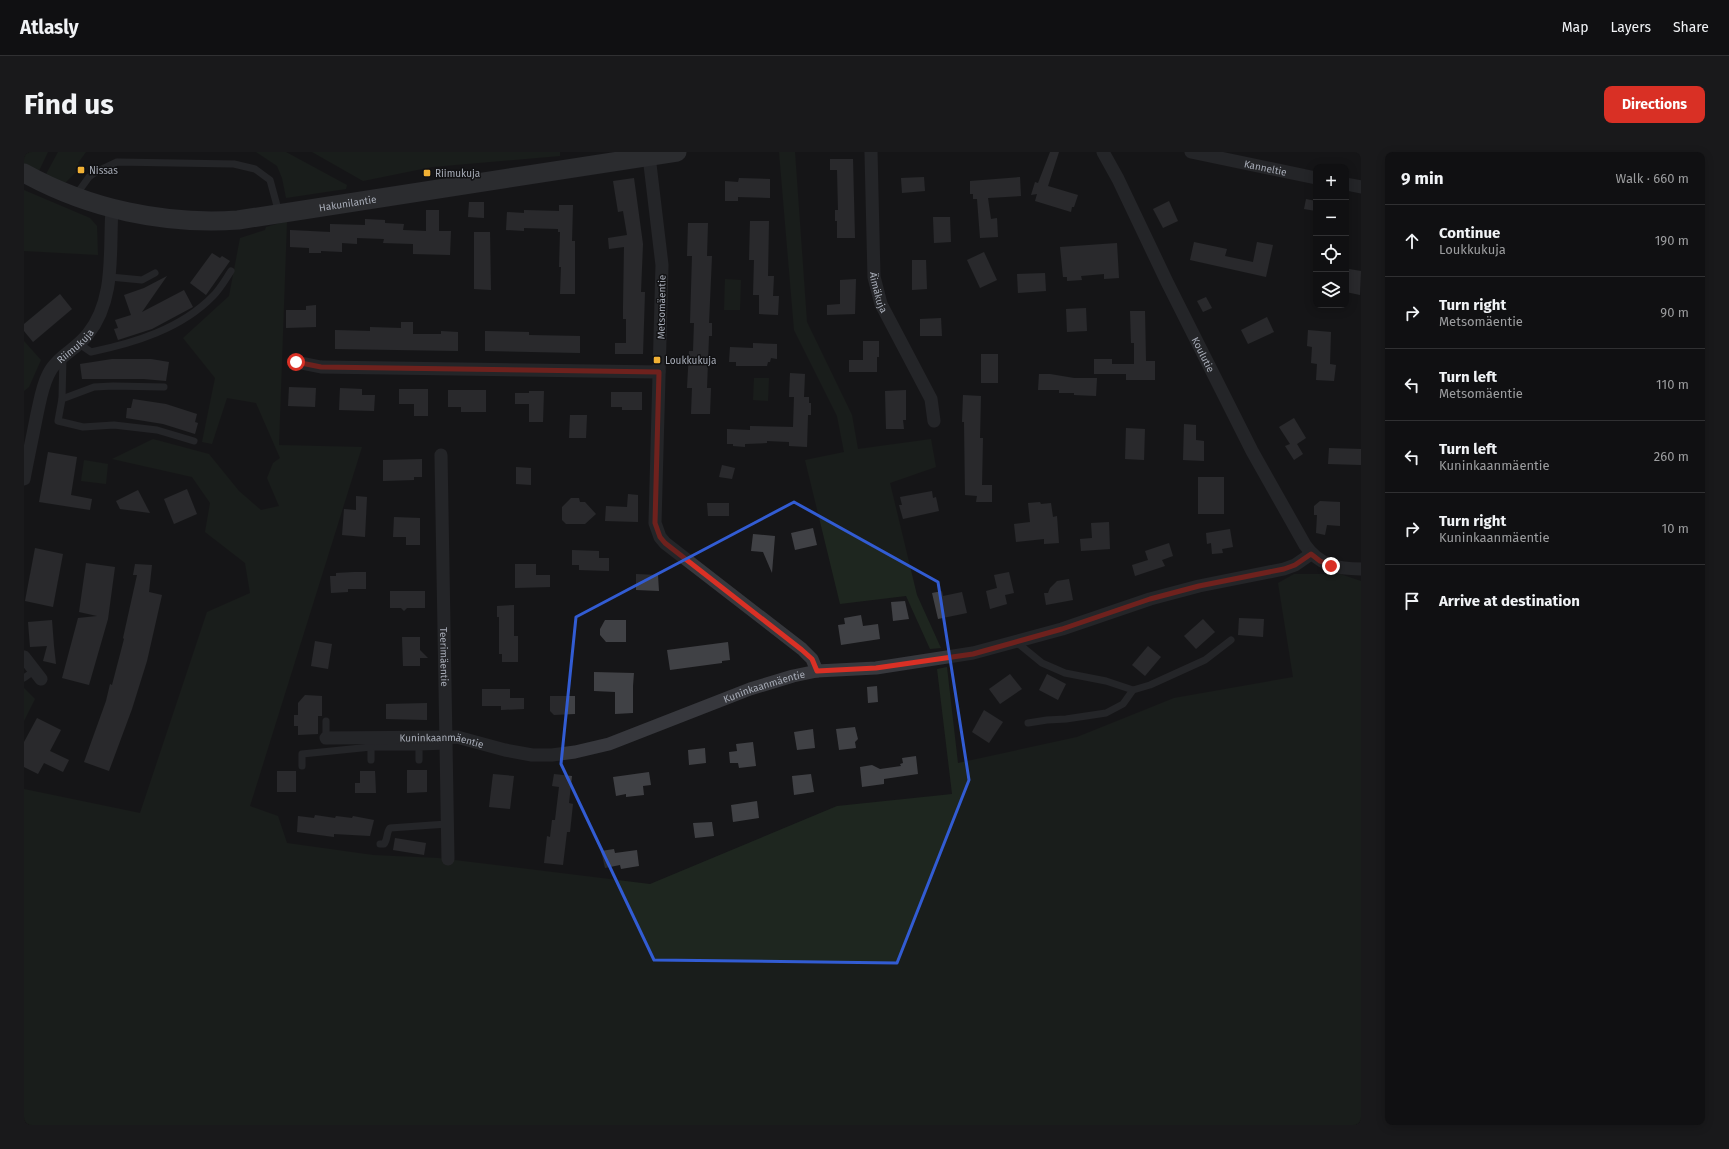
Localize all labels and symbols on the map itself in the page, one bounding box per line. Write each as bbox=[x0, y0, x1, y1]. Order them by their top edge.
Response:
street label: Kanneltie bbox=[1243, 158, 1288, 179]
marker: Nissas bbox=[76, 165, 86, 175]
place label: Nissas bbox=[89, 165, 118, 177]
marker: Riimukuja bbox=[422, 168, 432, 178]
place label: Riimukuja bbox=[435, 168, 480, 180]
street label: Hakunilantie bbox=[318, 194, 377, 214]
street label: Äimäkuja bbox=[867, 272, 890, 315]
street label: Metsomäentie bbox=[655, 275, 669, 339]
street label: Riimukuja bbox=[55, 327, 97, 366]
street label: Koulutie bbox=[1189, 335, 1216, 375]
route start bbox=[287, 353, 305, 371]
marker: Loukkukuja bbox=[652, 355, 662, 365]
place label: Loukkukuja bbox=[665, 355, 717, 367]
route end bbox=[1322, 557, 1340, 575]
street label: Teerimäentie bbox=[437, 627, 450, 687]
street label: Kuninkaanmäentie bbox=[722, 669, 806, 706]
street label: Kuninkaanmäentie bbox=[399, 732, 485, 751]

